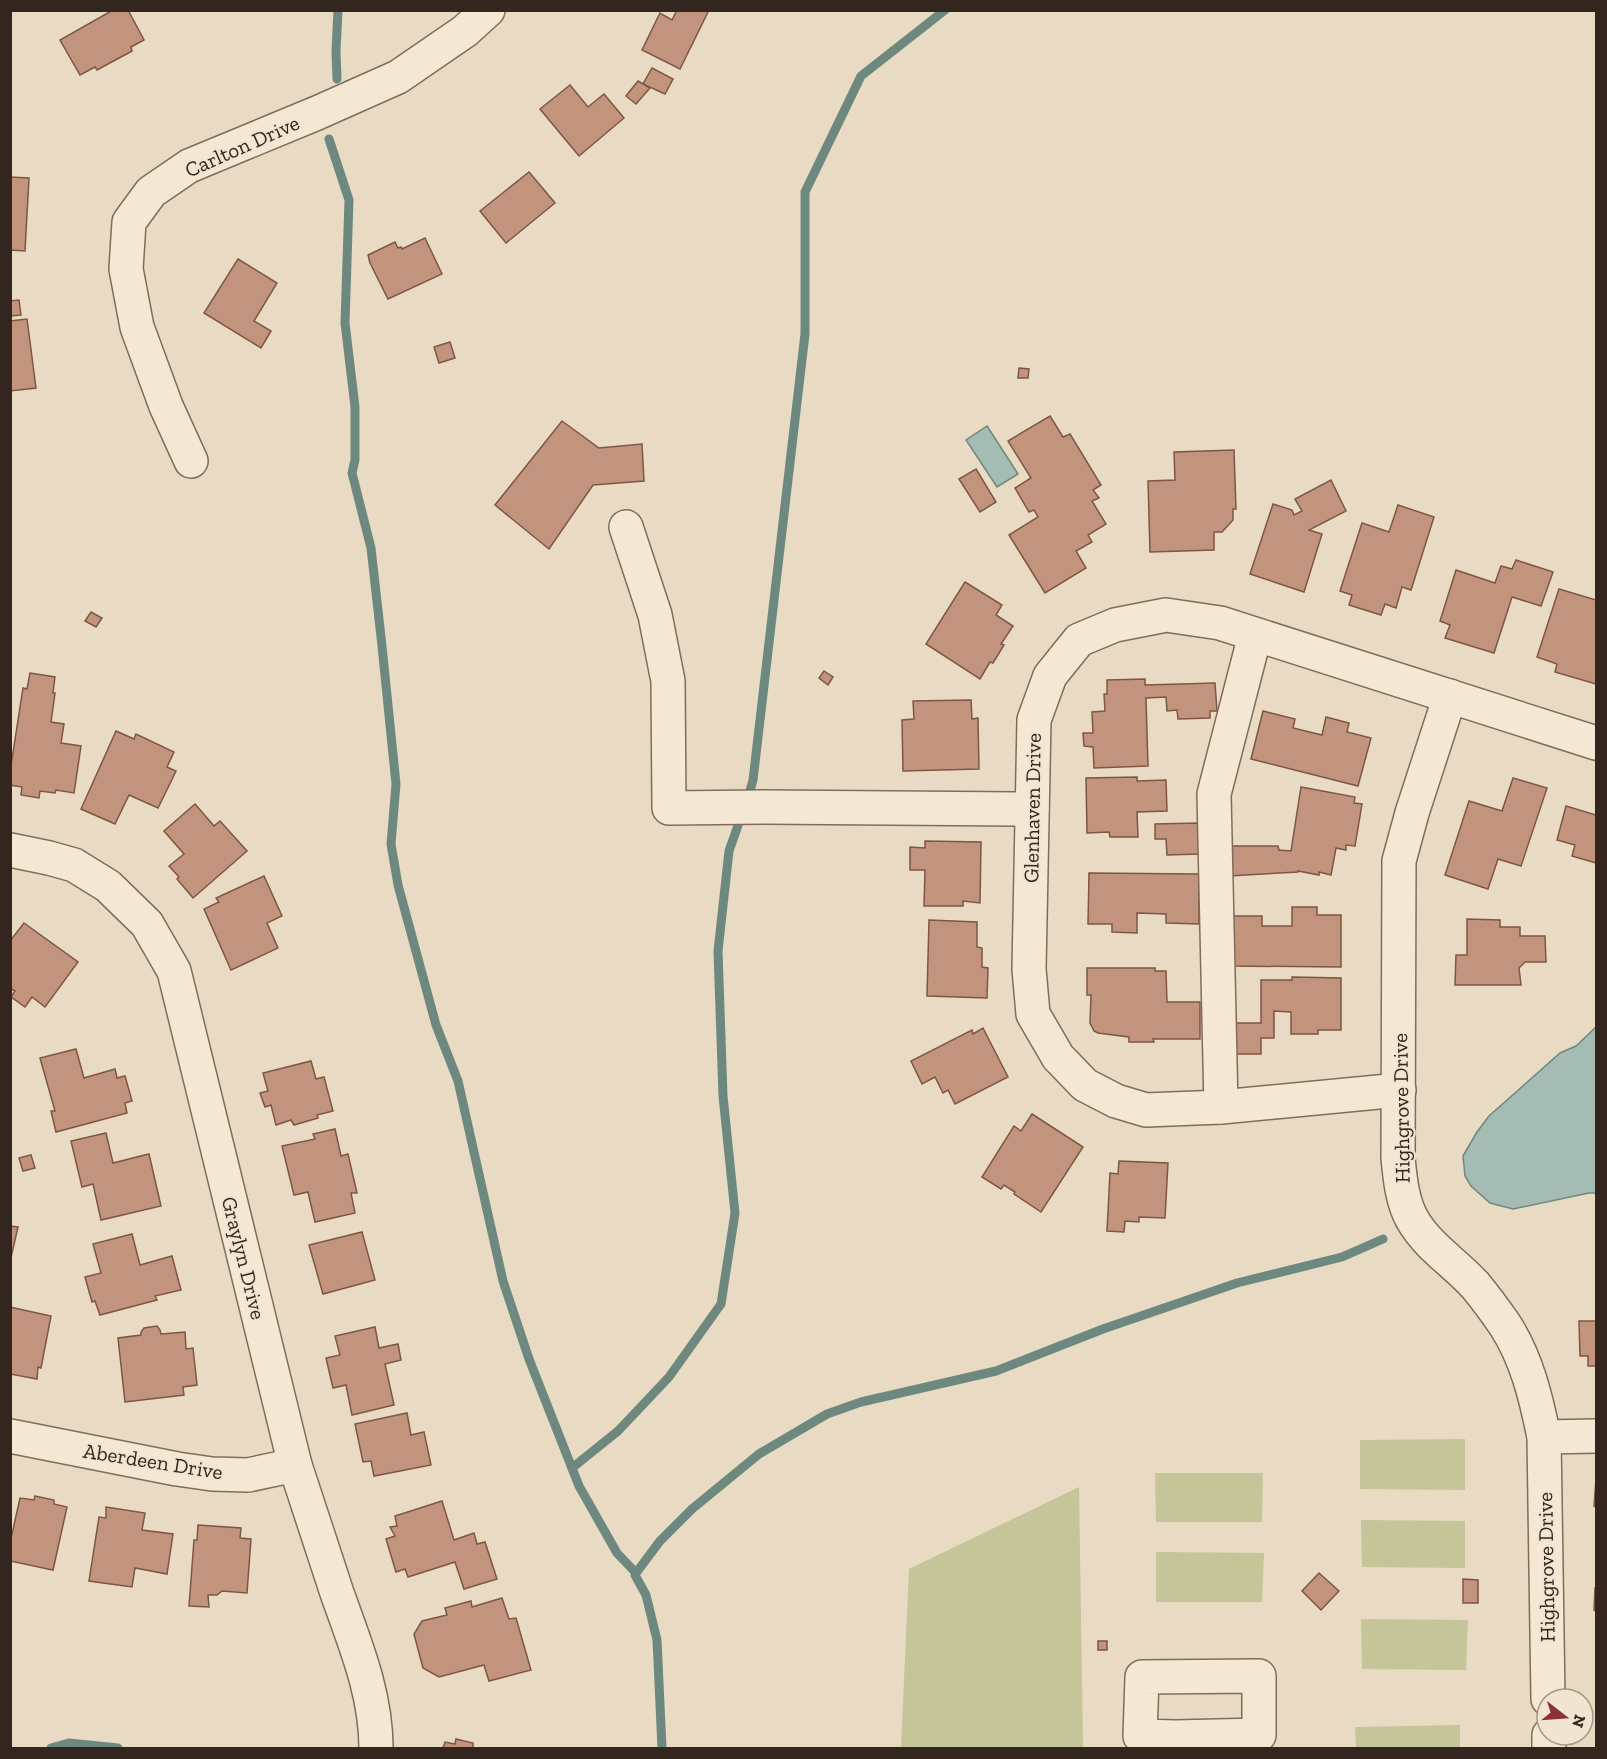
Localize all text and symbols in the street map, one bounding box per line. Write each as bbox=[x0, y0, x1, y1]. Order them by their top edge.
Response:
street label: Carlton Drive bbox=[181, 110, 303, 182]
street label: Glenhaven Drive bbox=[1018, 733, 1046, 883]
street label: Highgrove Drive bbox=[1387, 1033, 1415, 1183]
street label: Graylyn Drive bbox=[217, 1194, 271, 1322]
street label: Aberdeen Drive bbox=[81, 1438, 225, 1484]
street label: Highgrove Drive bbox=[1532, 1492, 1560, 1642]
north arrow bbox=[1535, 1687, 1595, 1747]
text: N bbox=[1568, 1713, 1590, 1730]

